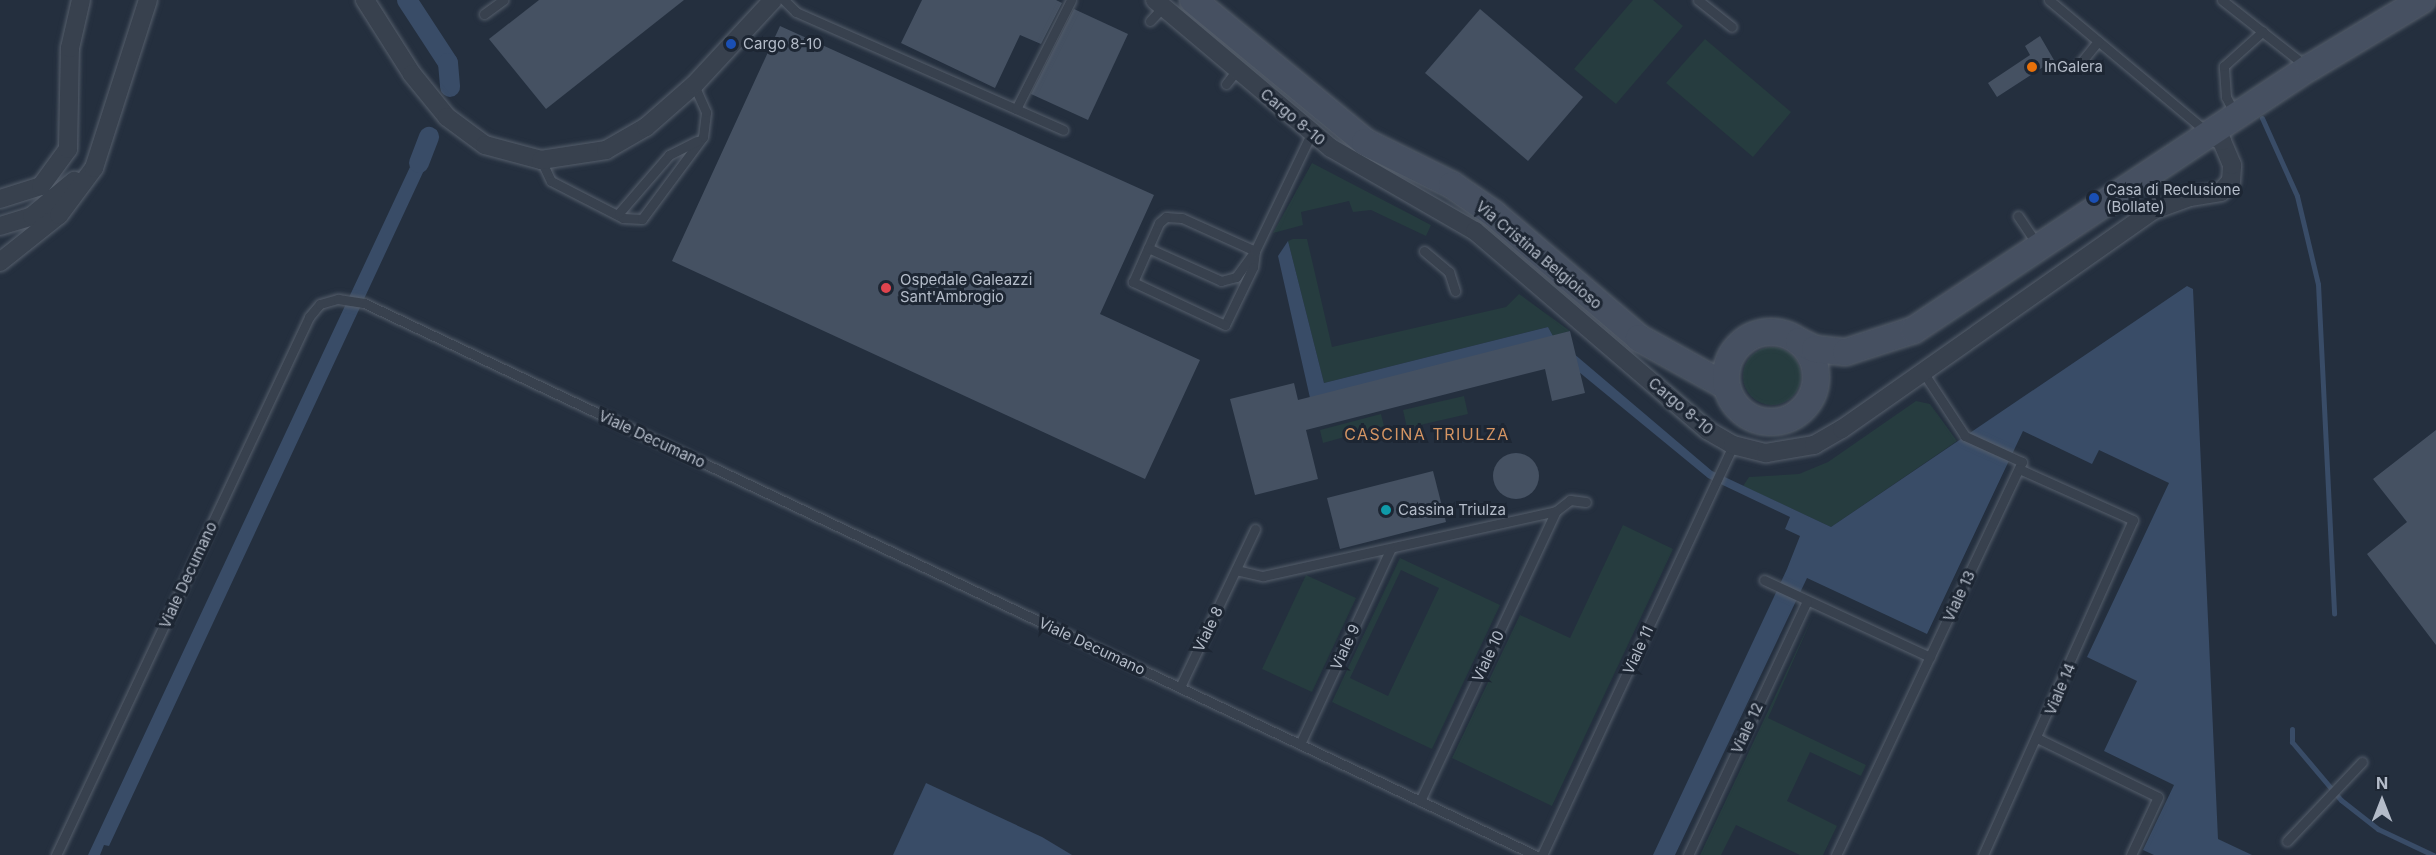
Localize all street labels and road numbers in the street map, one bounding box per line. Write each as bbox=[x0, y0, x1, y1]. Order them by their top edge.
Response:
street label: Cargo 8-10 bbox=[1257, 85, 1329, 149]
street label: Via Cristina Belgioioso bbox=[1472, 197, 1606, 313]
street label: Cargo 8-10 bbox=[1645, 374, 1717, 438]
street label: Viale Decumano bbox=[596, 406, 708, 472]
street label: Viale Decumano bbox=[155, 519, 221, 631]
street label: Viale 13 bbox=[1939, 568, 1979, 624]
street label: Viale 8 bbox=[1189, 603, 1227, 655]
street label: Viale Decumano bbox=[1036, 613, 1148, 679]
street label: Viale 9 bbox=[1327, 621, 1363, 673]
street label: Viale 11 bbox=[1619, 623, 1657, 677]
street label: Viale 10 bbox=[1468, 627, 1508, 685]
street label: Viale 14 bbox=[2041, 660, 2079, 718]
street label: Viale 12 bbox=[1727, 700, 1767, 756]

